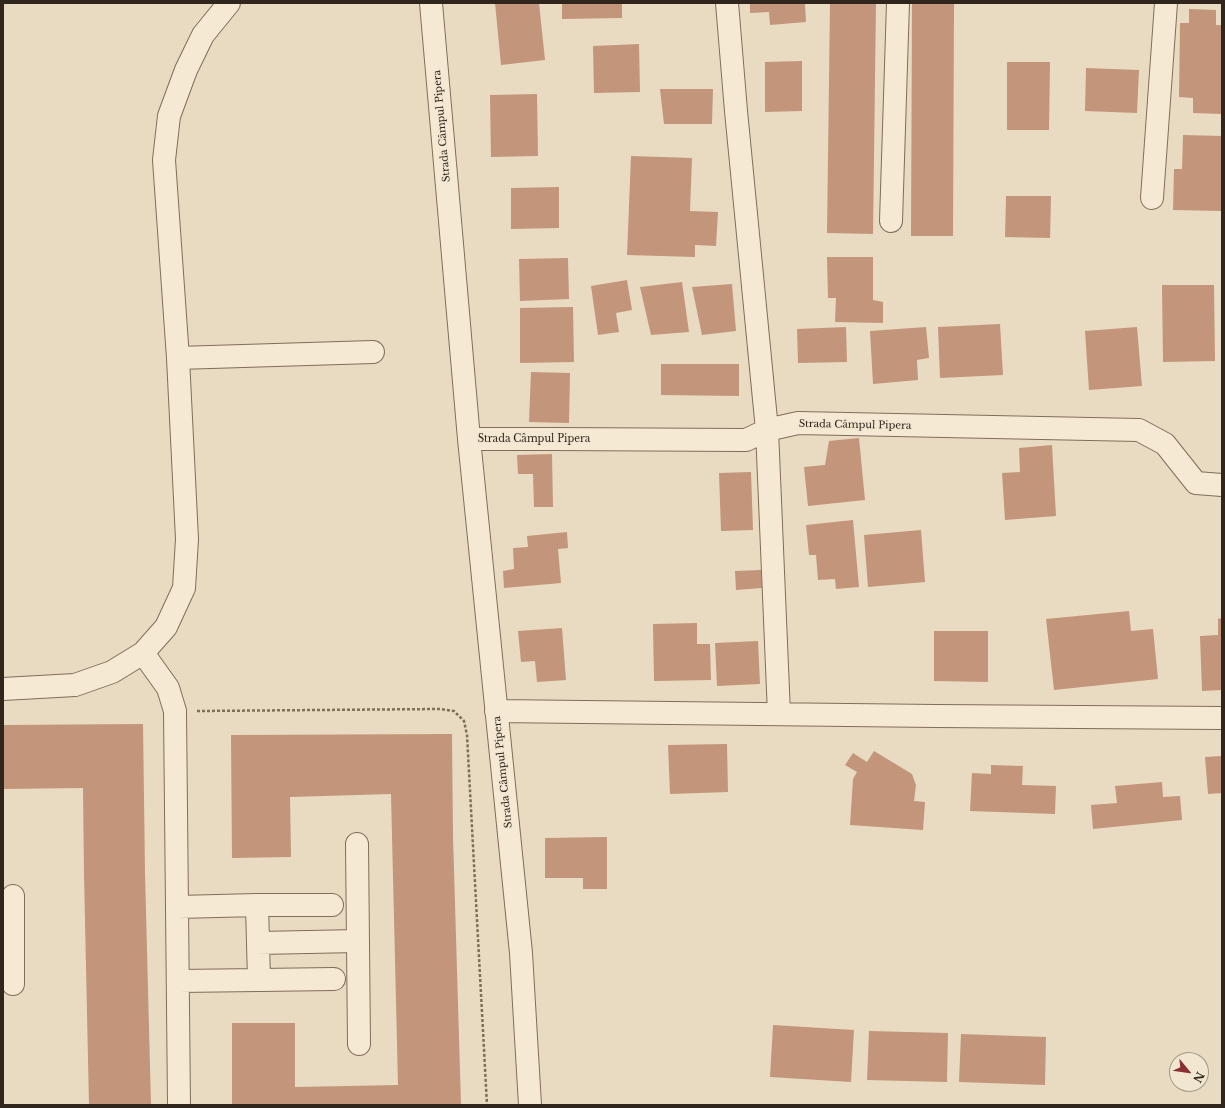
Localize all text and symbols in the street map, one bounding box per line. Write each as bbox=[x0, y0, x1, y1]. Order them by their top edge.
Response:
street label: Strada Câmpul Pipera bbox=[431, 69, 453, 183]
street label: Strada Câmpul Pipera bbox=[799, 418, 911, 432]
street label: Strada Câmpul Pipera bbox=[478, 433, 590, 445]
street label: Strada Câmpul Pipera bbox=[491, 715, 515, 829]
north arrow bbox=[1169, 1052, 1209, 1092]
text: N bbox=[1190, 1069, 1207, 1085]

